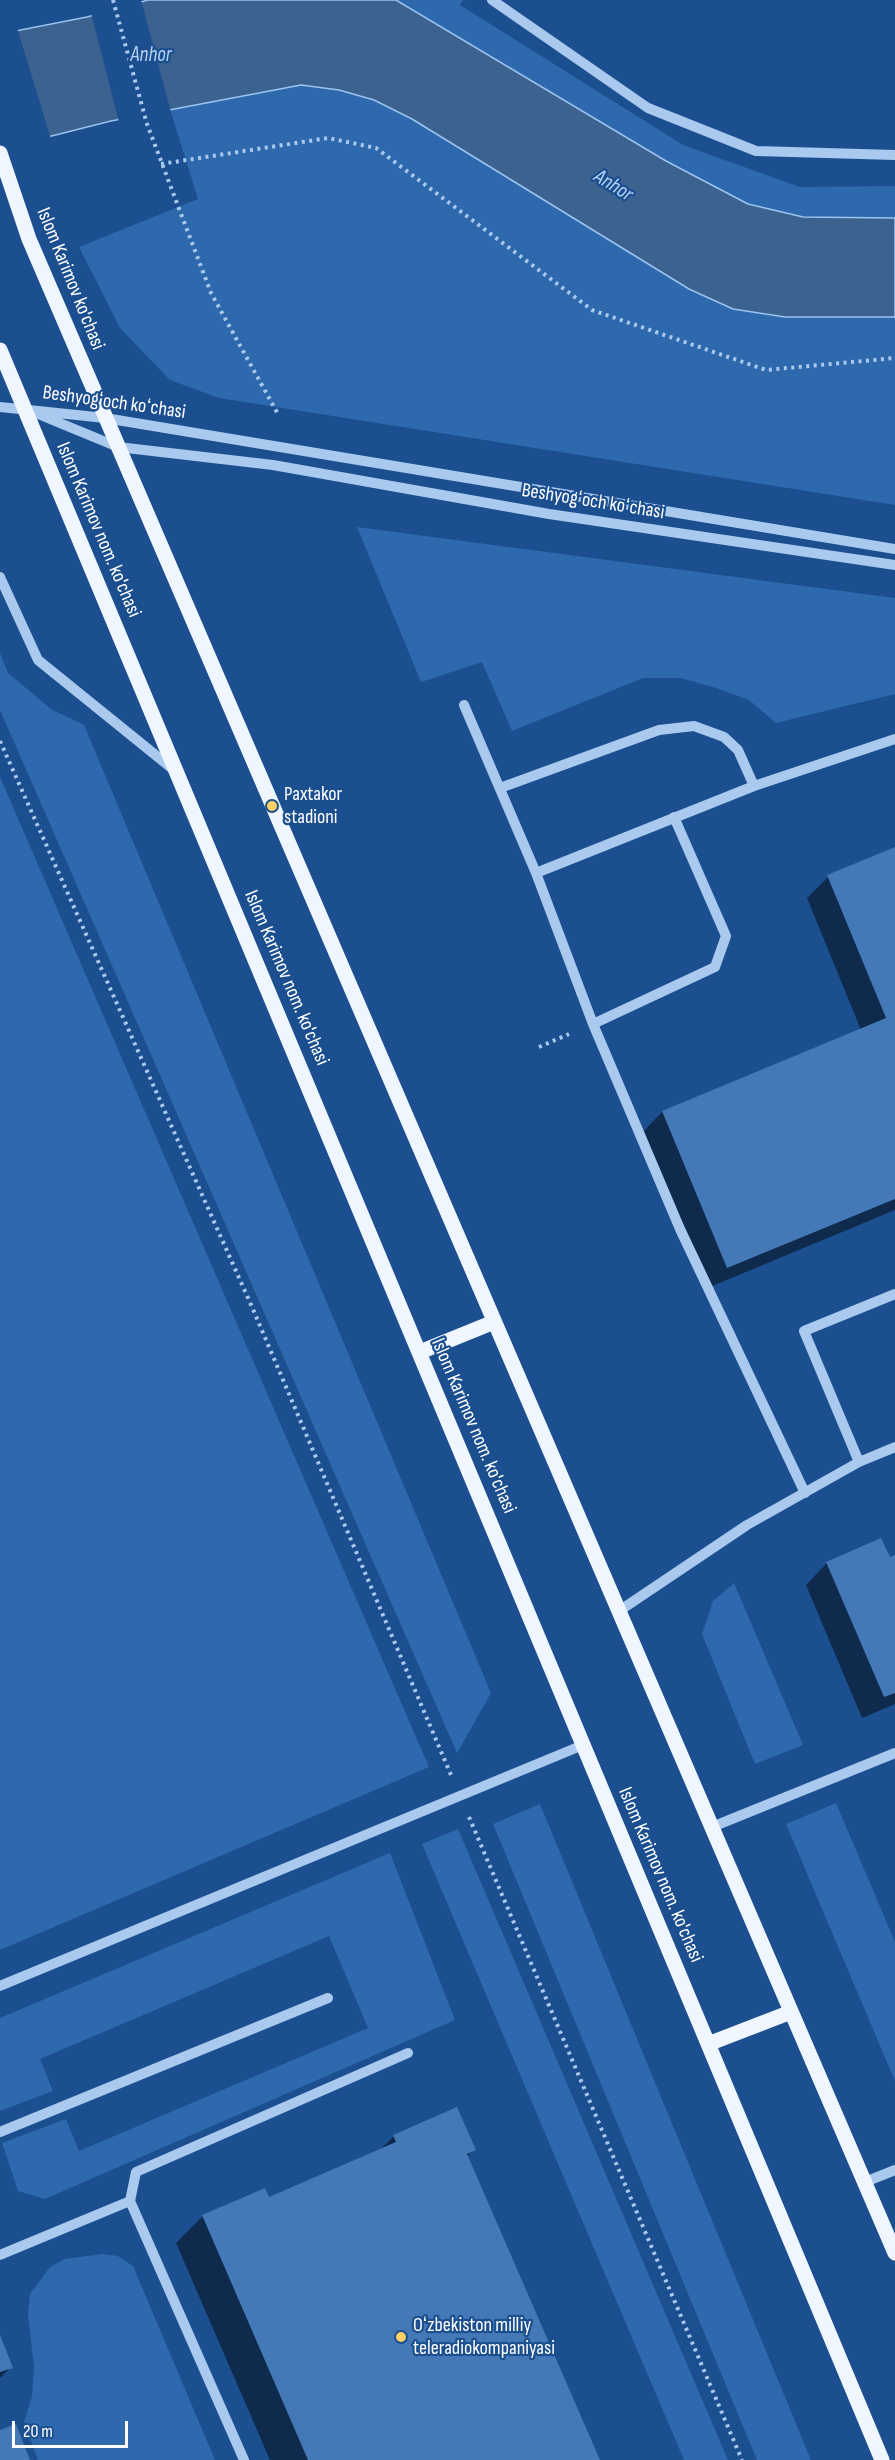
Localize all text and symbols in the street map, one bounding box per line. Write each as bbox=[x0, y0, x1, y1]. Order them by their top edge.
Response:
water label: Anhor bbox=[130, 43, 172, 69]
water label: Anhor bbox=[589, 164, 637, 208]
street label: Islom Karimov ko'chasi bbox=[31, 204, 109, 354]
street label: Beshyogʻoch koʻchasi bbox=[41, 381, 187, 425]
street label: Islom Karimov nom. ko'chasi bbox=[50, 439, 146, 621]
street label: Beshyogʻoch koʻchasi bbox=[520, 479, 666, 525]
place label: Paxtakor stadioni bbox=[284, 783, 342, 830]
marker: Paxtakor stadioni bbox=[265, 799, 279, 813]
street label: Islom Karimov nom. ko'chasi bbox=[238, 887, 334, 1069]
street label: Islom Karimov nom. ko'chasi bbox=[425, 1335, 521, 1517]
street label: Islom Karimov nom. ko'chasi bbox=[612, 1784, 708, 1966]
place label: Oʻzbekiston milliy teleradiokompaniyasi bbox=[413, 2314, 555, 2361]
marker: Oʻzbekiston milliy teleradiokompaniyasi bbox=[394, 2330, 408, 2344]
scale bar bbox=[15, 2409, 130, 2447]
text: 20 m bbox=[23, 2421, 53, 2442]

